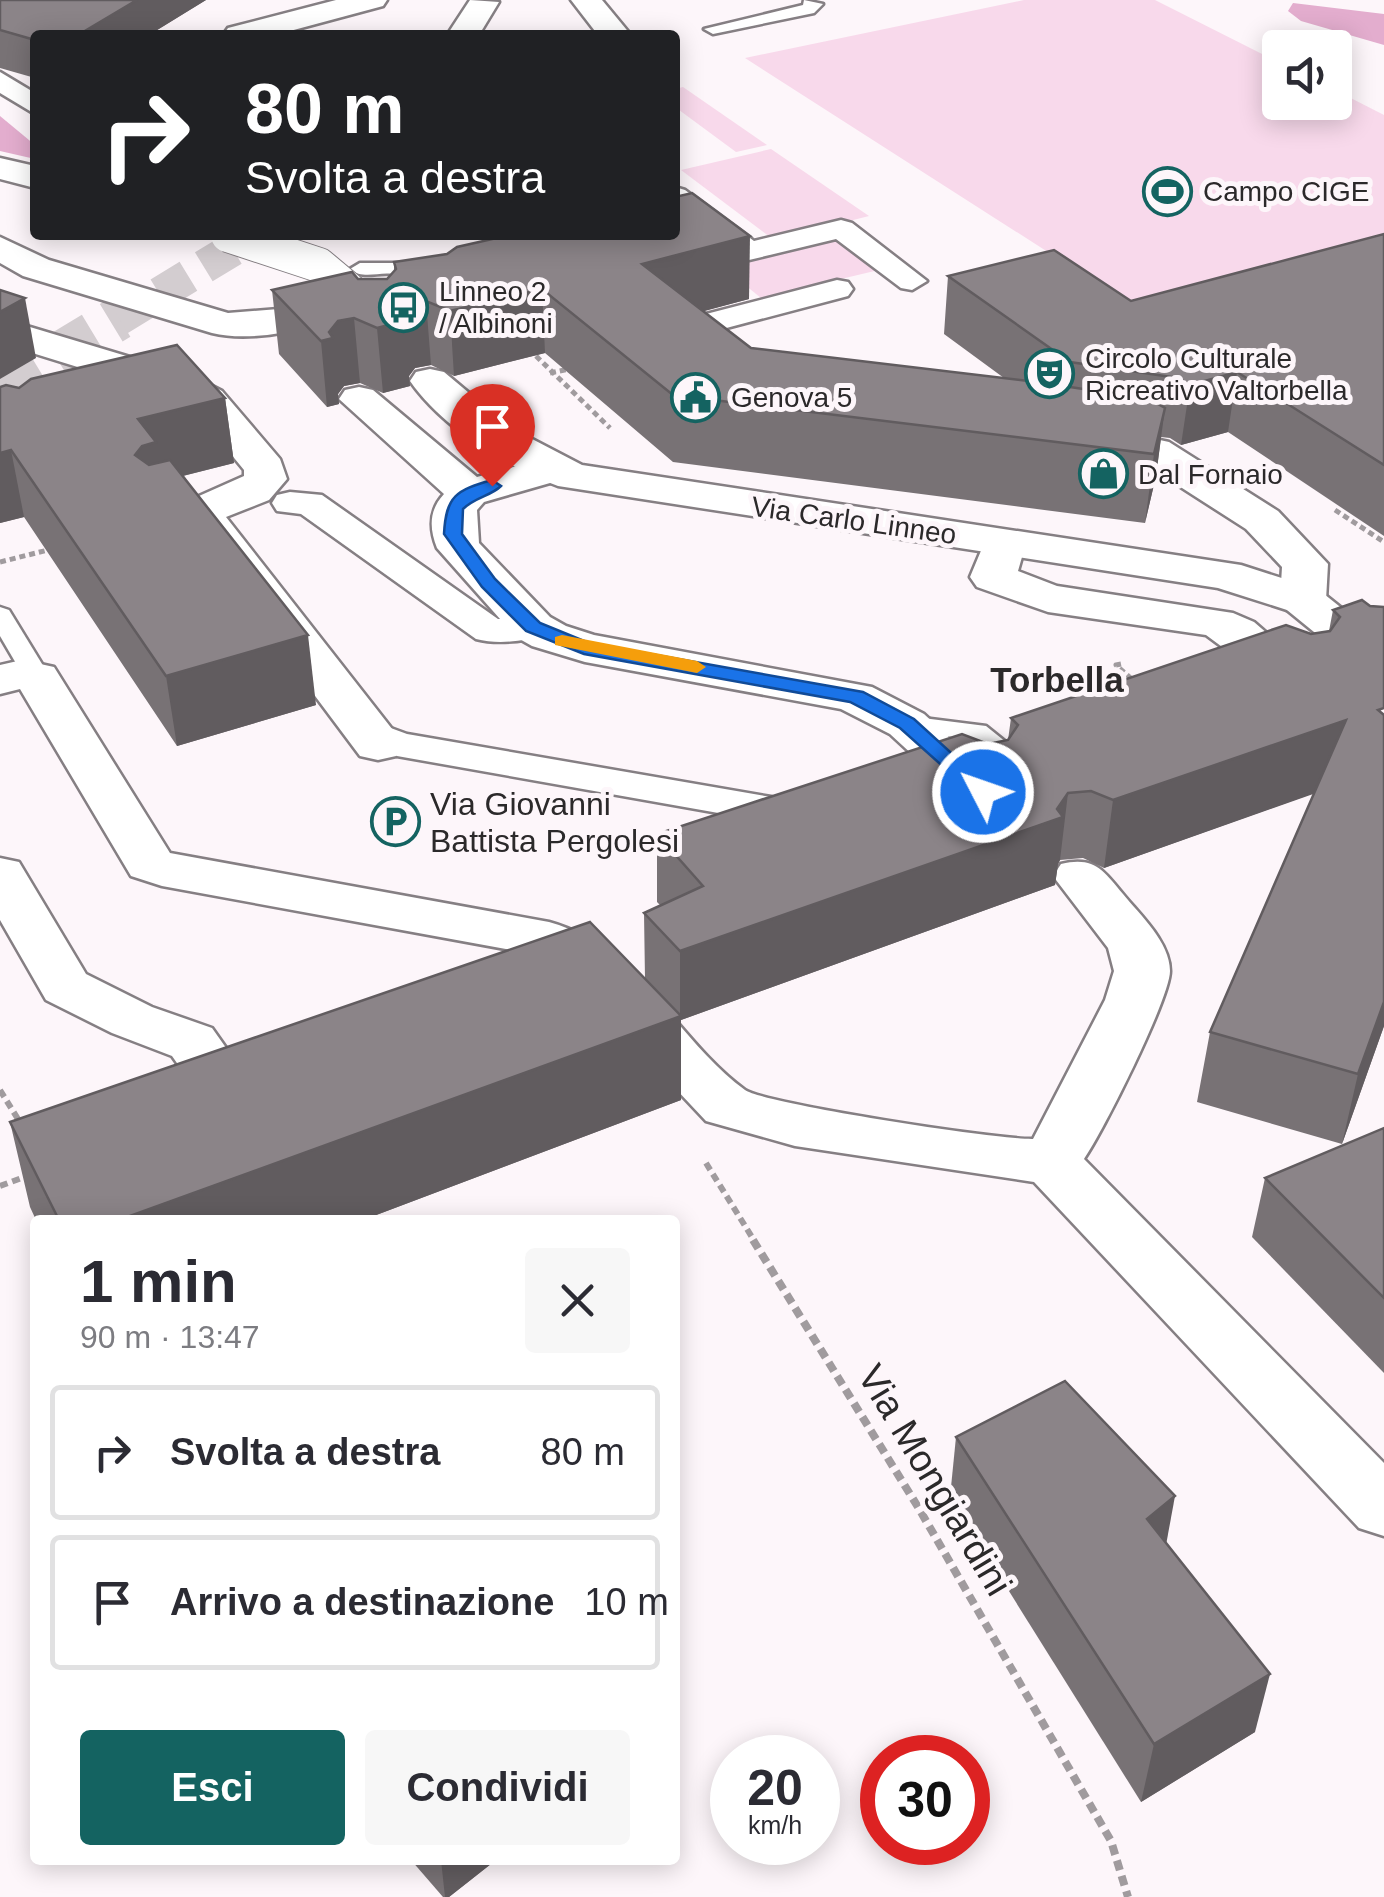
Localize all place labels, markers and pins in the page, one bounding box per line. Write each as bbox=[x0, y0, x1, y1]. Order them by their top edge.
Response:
sports icon: Campo CIGE bbox=[1142, 165, 1194, 217]
place label: Campo CIGE bbox=[1203, 176, 1370, 207]
place label: Linneo 2 / Albinoni bbox=[439, 276, 553, 339]
bus stop icon: Linneo 2 / Albinoni bbox=[378, 281, 430, 333]
place label: Circolo Culturale Ricreativo Valtorbella bbox=[1085, 343, 1348, 406]
theatre icon: Circolo Culturale Ricreativo Valtorbella bbox=[1024, 348, 1076, 400]
public building icon: Genova 5 bbox=[670, 371, 722, 423]
place label: Genova 5 bbox=[731, 382, 852, 413]
pin bbox=[450, 384, 535, 487]
shop icon: Dal Fornaio bbox=[1077, 448, 1129, 500]
place label: Dal Fornaio bbox=[1138, 459, 1283, 490]
place label: Via Giovanni Battista Pergolesi bbox=[430, 786, 679, 859]
parking icon: Via Giovanni Battista Pergolesi bbox=[369, 796, 421, 848]

